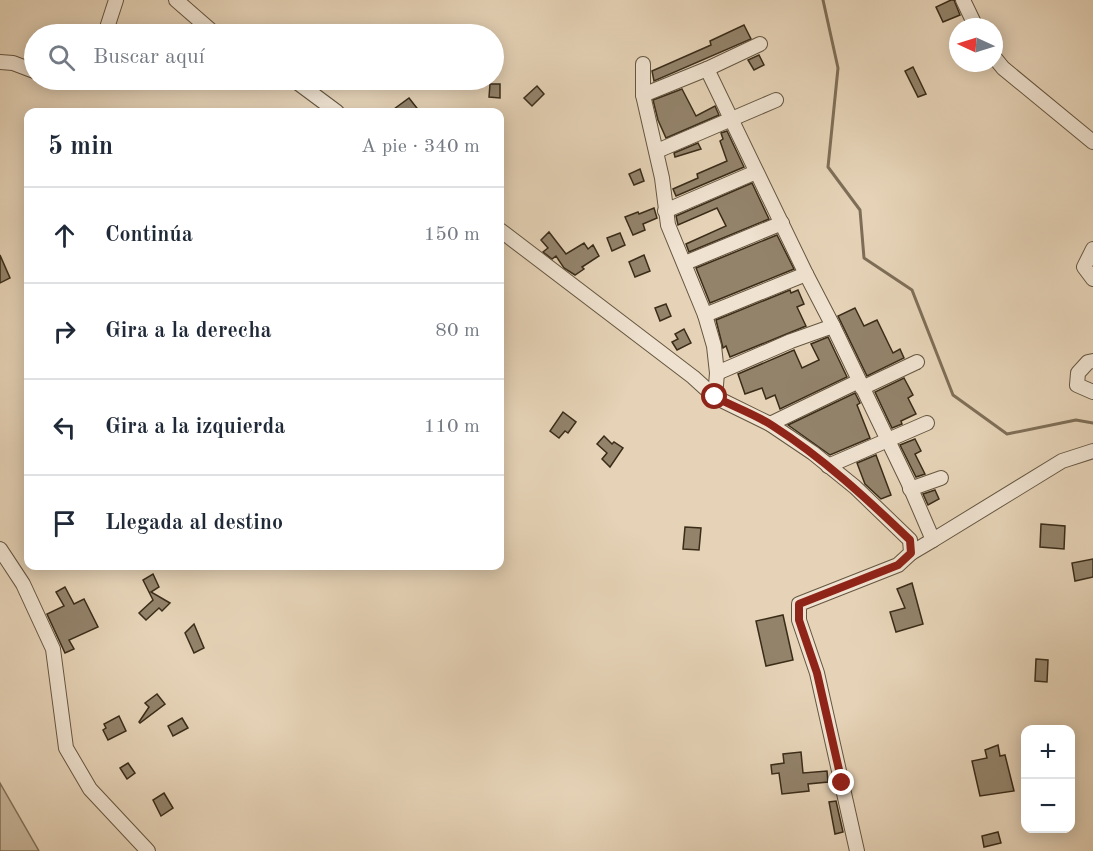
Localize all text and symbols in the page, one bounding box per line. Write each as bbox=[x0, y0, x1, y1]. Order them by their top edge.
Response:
north arrow bbox=[949, 18, 1003, 72]
search box bbox=[24, 24, 504, 90]
icon: search bbox=[45, 41, 78, 74]
text: Buscar aquí bbox=[93, 46, 205, 68]
text: 5 min bbox=[48, 134, 113, 160]
text: A pie · 340 m bbox=[361, 137, 480, 157]
icon: ahead bbox=[48, 219, 81, 252]
text: Continúa bbox=[105, 224, 193, 246]
text: 150 m bbox=[424, 225, 480, 245]
icon: right bbox=[48, 315, 81, 348]
text: Gira a la derecha bbox=[105, 320, 272, 342]
text: 80 m bbox=[435, 321, 480, 341]
route start bbox=[701, 383, 727, 409]
icon: left bbox=[48, 411, 81, 444]
text: Gira a la izquierda bbox=[105, 416, 285, 438]
text: 110 m bbox=[424, 417, 480, 437]
icon: arrive bbox=[48, 507, 81, 540]
text: Llegada al destino bbox=[105, 512, 283, 534]
map controls bbox=[1021, 725, 1075, 833]
button: + bbox=[1021, 725, 1075, 779]
route end bbox=[828, 769, 854, 795]
button: − bbox=[1021, 779, 1075, 833]

